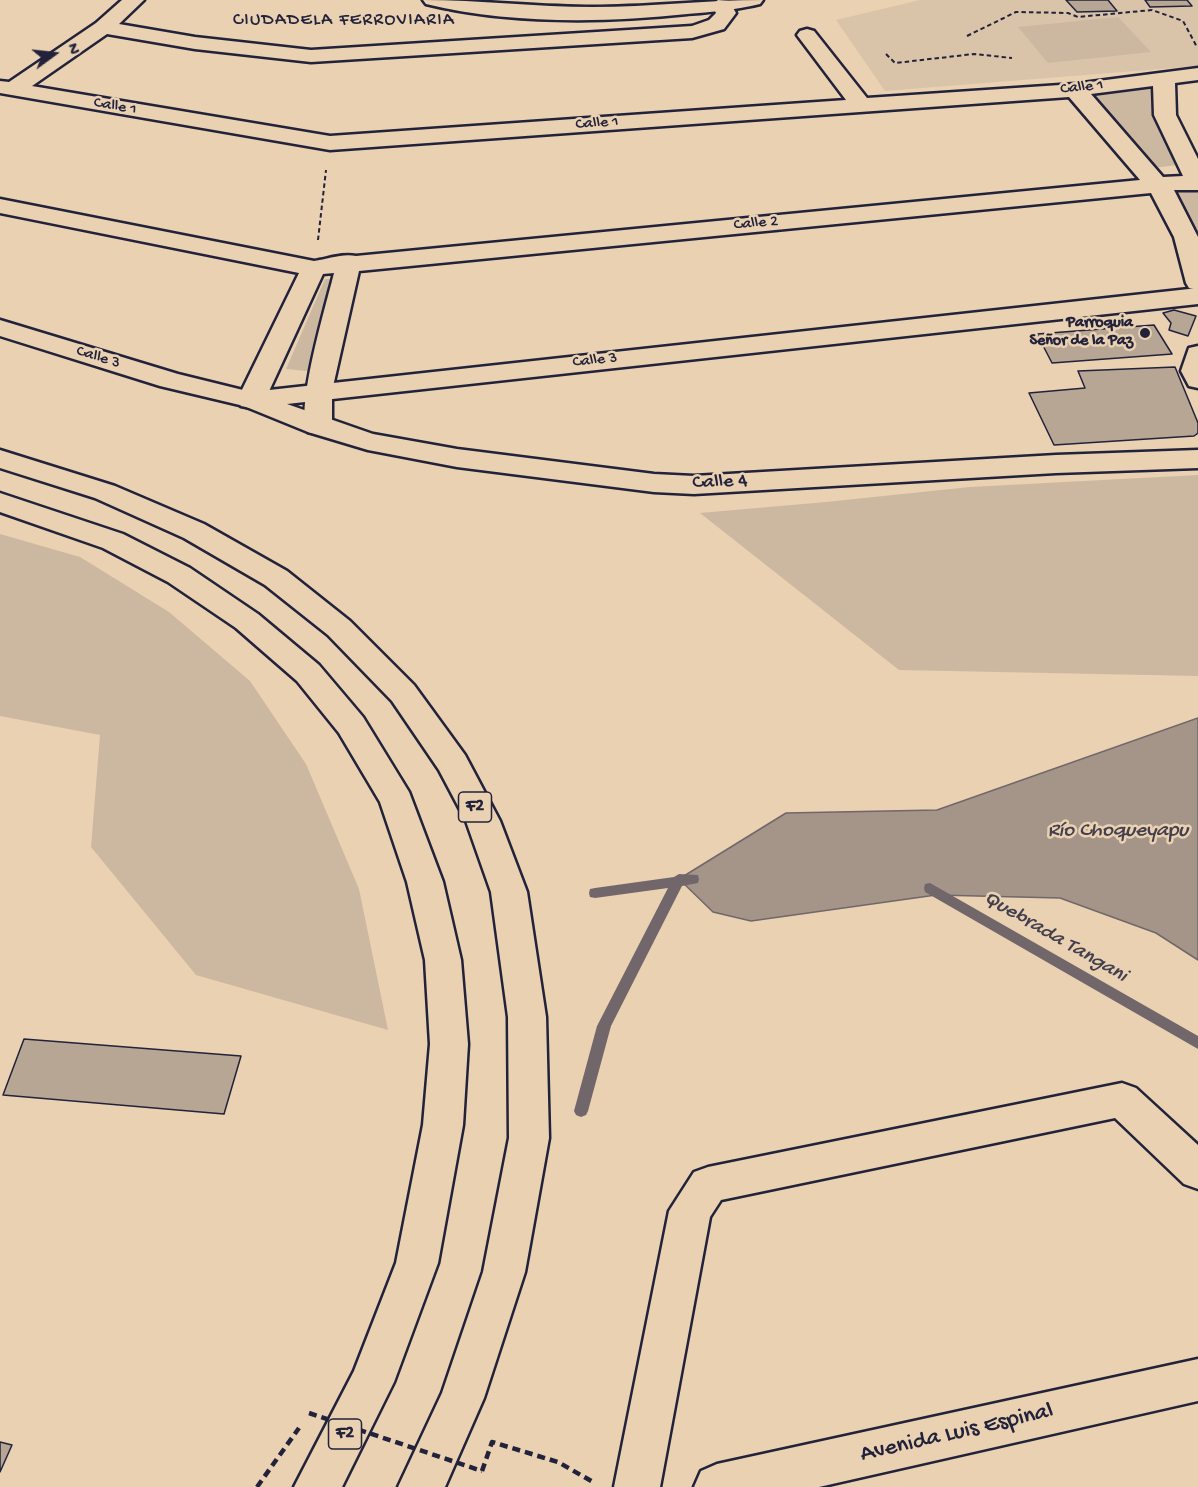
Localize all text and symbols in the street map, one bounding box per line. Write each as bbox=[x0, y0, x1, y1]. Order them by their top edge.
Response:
district label: CIUDADELA FERROVIARIA bbox=[233, 10, 455, 32]
north arrow bbox=[24, 24, 84, 84]
text: N bbox=[61, 42, 82, 57]
street label: Calle 1 bbox=[1060, 76, 1104, 100]
street label: Calle 1 bbox=[92, 94, 138, 120]
street label: Calle 1 bbox=[575, 113, 619, 135]
street label: Calle 2 bbox=[733, 212, 779, 236]
place label: Parroquia Señor de la Paz bbox=[1030, 314, 1133, 352]
marker: Parroquia Señor de la Paz bbox=[1138, 326, 1152, 340]
street label: Calle 3 bbox=[74, 342, 122, 374]
street label: Calle 3 bbox=[572, 349, 618, 373]
street label: Calle 4 bbox=[692, 470, 748, 496]
road number: F2 bbox=[458, 792, 492, 822]
water label: Río Choqueyapu bbox=[1048, 819, 1188, 845]
water label: Quebrada Tangani bbox=[979, 887, 1131, 989]
street label: Avenida Luis Espinal bbox=[858, 1398, 1056, 1470]
road number: F2 bbox=[328, 1419, 362, 1449]

